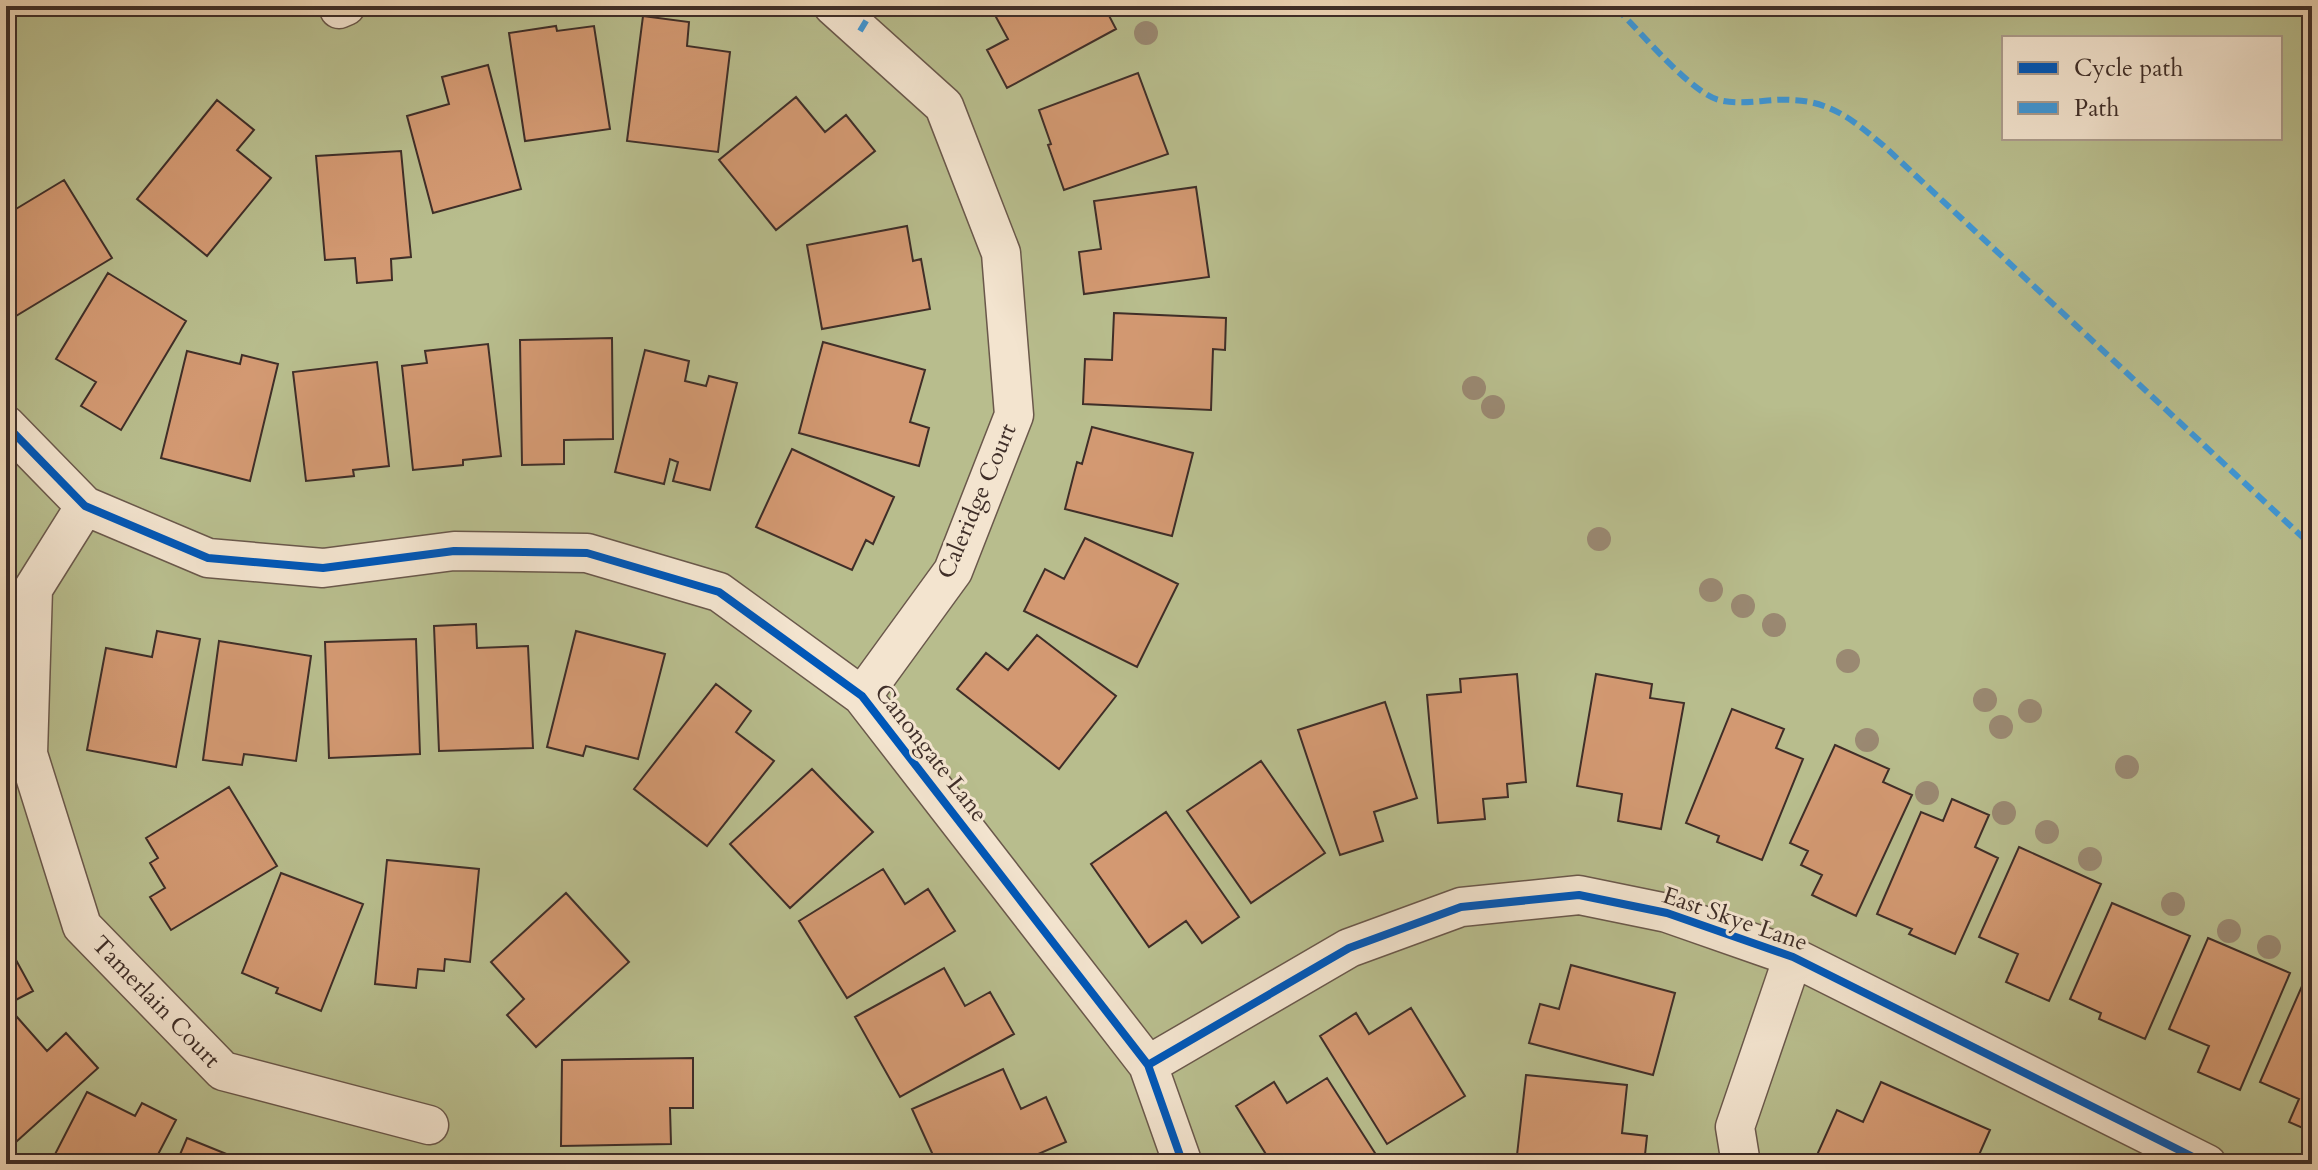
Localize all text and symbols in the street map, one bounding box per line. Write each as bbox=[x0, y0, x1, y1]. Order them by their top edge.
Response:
legend bbox=[2002, 36, 2282, 140]
text: Cycle path bbox=[2074, 52, 2183, 85]
text: Path bbox=[2074, 92, 2119, 125]
street label: Caleridge Court bbox=[929, 418, 1025, 584]
street label: Canongate Lane bbox=[867, 677, 995, 829]
street label: East Skye Lane bbox=[1658, 879, 1812, 959]
street label: Tamerlain Court bbox=[84, 929, 228, 1076]

